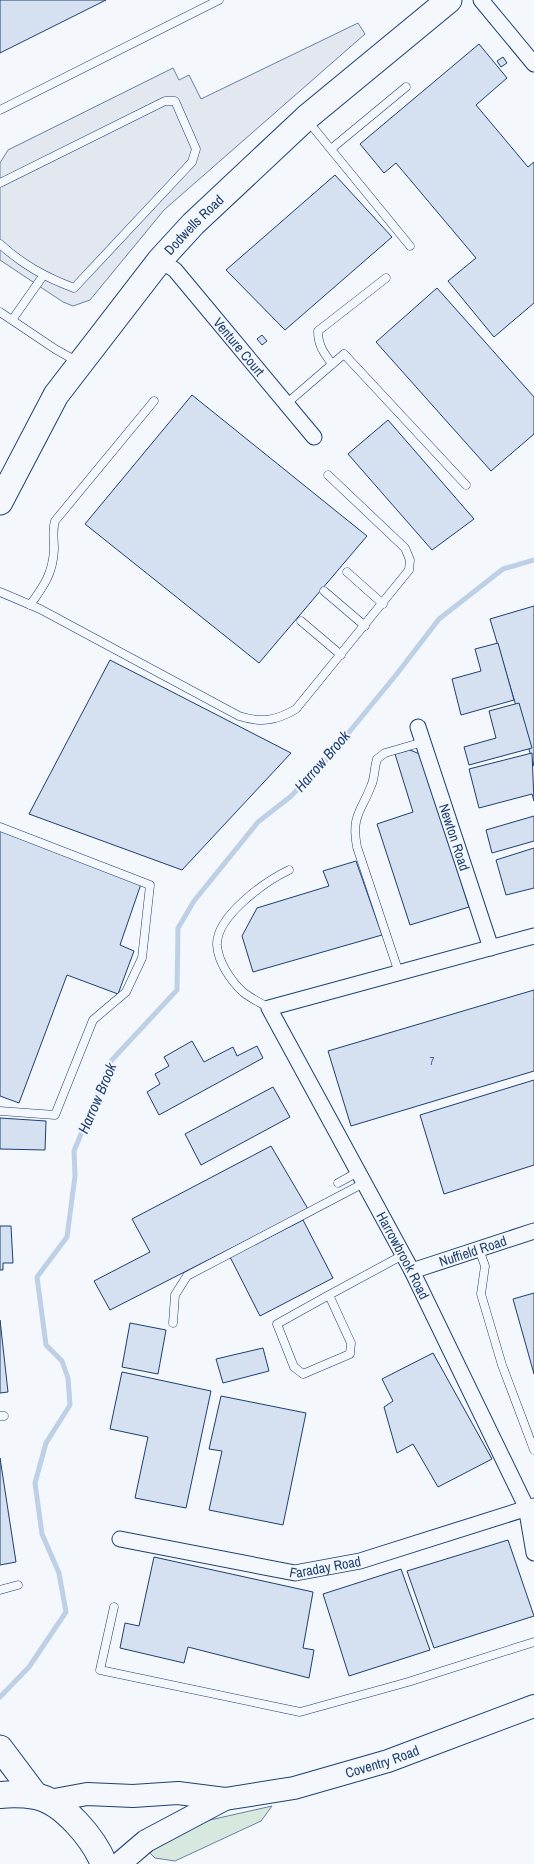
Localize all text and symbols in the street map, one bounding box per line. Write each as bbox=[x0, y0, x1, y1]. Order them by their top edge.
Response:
street label: Dodwells Road bbox=[160, 191, 227, 259]
street label: Venture Court bbox=[209, 314, 269, 380]
water label: Harrow Brook bbox=[289, 725, 355, 796]
street label: Newton Road bbox=[435, 801, 474, 873]
house number: 7 bbox=[429, 1054, 435, 1068]
water label: Harrow Brook bbox=[73, 1059, 122, 1137]
street label: Harrowbrook Road bbox=[372, 1209, 433, 1302]
street label: Nuffield Road bbox=[437, 1232, 509, 1271]
street label: Faraday Road bbox=[288, 1552, 362, 1582]
street label: Coventry Road bbox=[343, 1741, 422, 1782]

